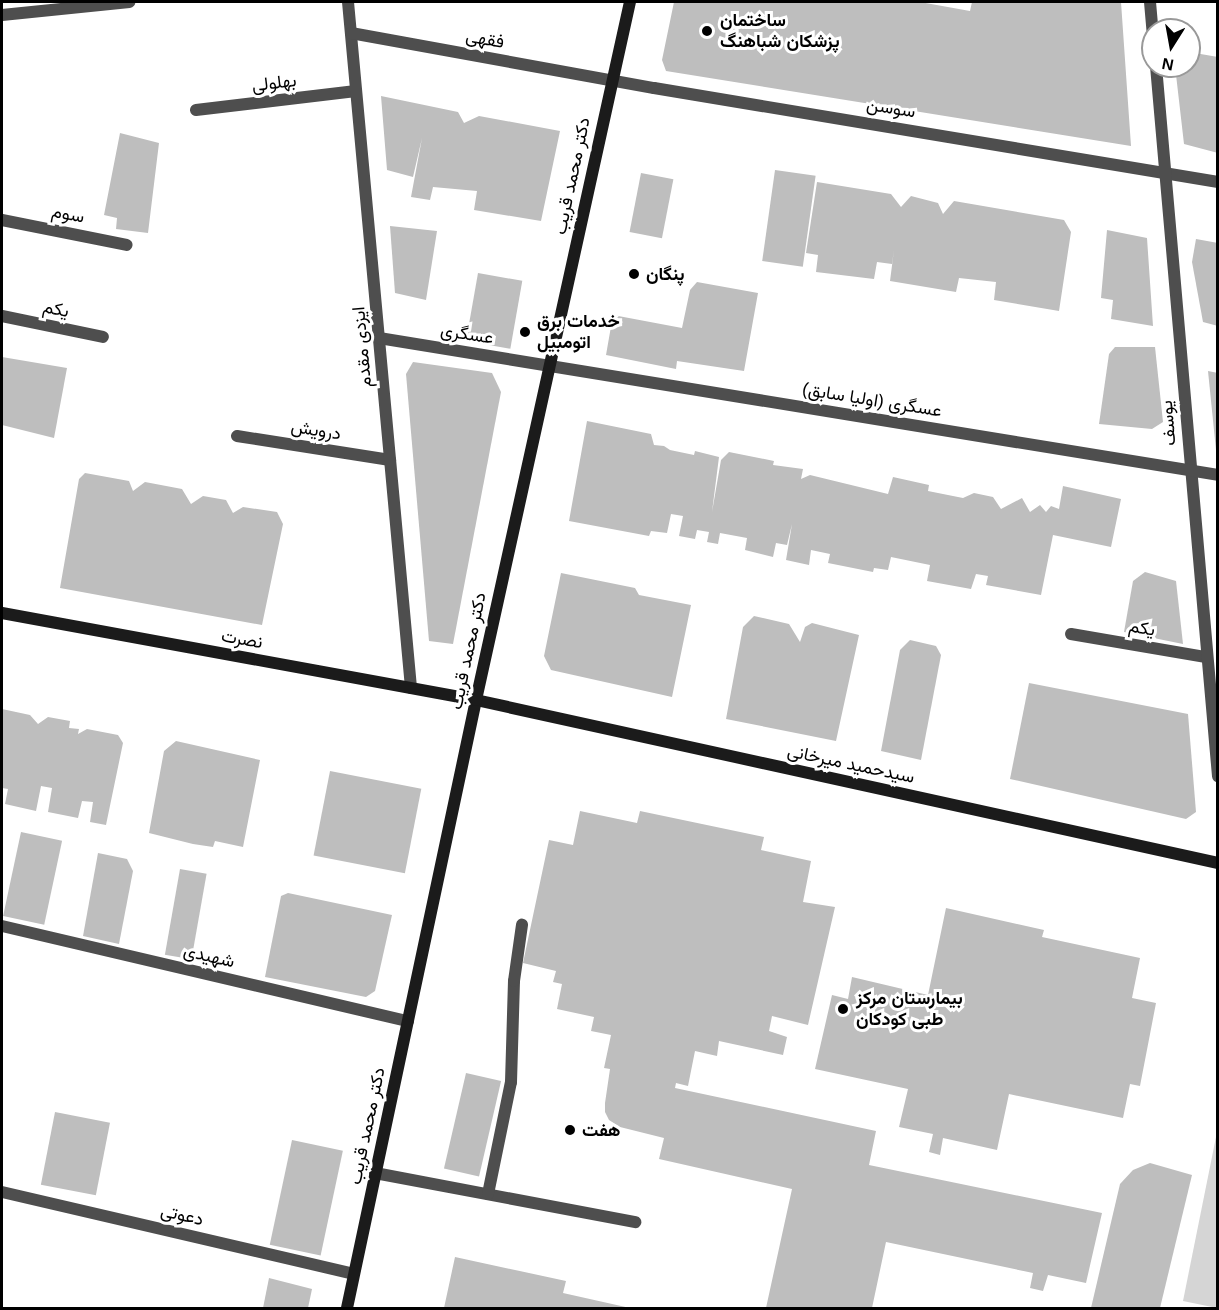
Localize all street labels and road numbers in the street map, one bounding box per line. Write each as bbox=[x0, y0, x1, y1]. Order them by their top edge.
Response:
street label: فقهی bbox=[464, 25, 506, 53]
street label: بهلولی bbox=[250, 70, 298, 96]
street label: سوسن bbox=[865, 93, 917, 123]
street label: دکتر محمد قریب bbox=[549, 116, 595, 236]
street label: سوم bbox=[50, 200, 86, 228]
street label: یکم bbox=[41, 296, 71, 322]
street label: ایزدی مقدم bbox=[348, 306, 376, 388]
street label: عسگری bbox=[439, 319, 495, 349]
street label: عسگری (اولیا سابق) bbox=[801, 378, 943, 422]
street label: یوسف bbox=[1155, 399, 1181, 447]
street label: درویش bbox=[289, 415, 343, 445]
street label: دکتر محمد قریب bbox=[445, 591, 491, 711]
street label: یکم bbox=[1127, 615, 1157, 641]
street label: نصرت bbox=[219, 625, 265, 653]
street label: سیدحمید میرخانی bbox=[785, 740, 917, 788]
street label: شهیدی bbox=[181, 940, 237, 972]
street label: دکتر محمد قریب bbox=[344, 1066, 390, 1186]
street label: دعوتی bbox=[159, 1200, 205, 1230]

